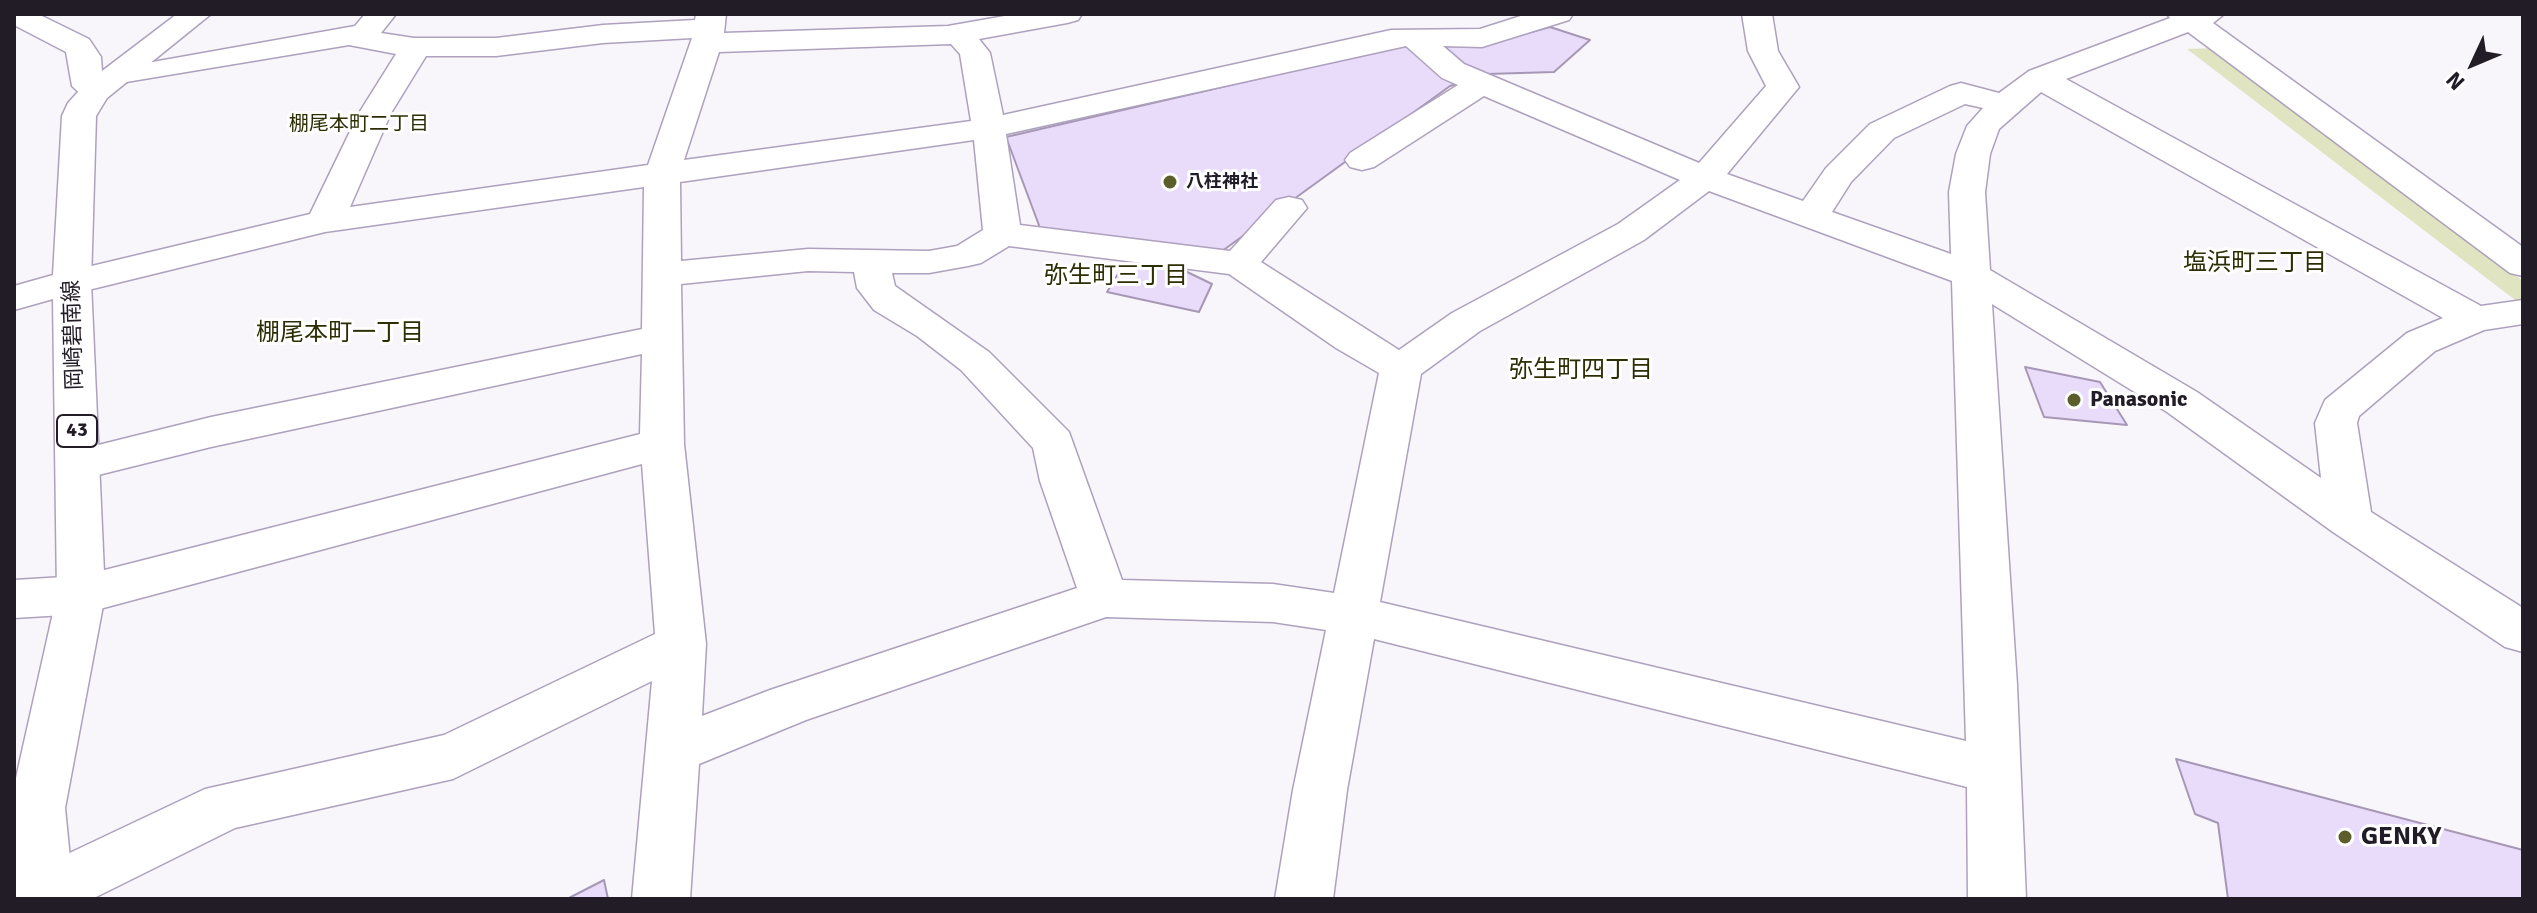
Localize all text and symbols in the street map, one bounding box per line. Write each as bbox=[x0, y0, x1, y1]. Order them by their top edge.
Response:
north arrow bbox=[2433, 24, 2513, 104]
text: N bbox=[2440, 66, 2470, 96]
district label: 棚尾本町二丁目 bbox=[289, 113, 429, 137]
place label: 八柱神社 bbox=[1186, 171, 1258, 193]
marker: 八柱神社 bbox=[1161, 173, 1179, 191]
district label: 塩浜町三丁目 bbox=[2183, 250, 2327, 278]
district label: 弥生町三丁目 bbox=[1044, 263, 1188, 291]
street label: 岡崎碧南線 bbox=[59, 280, 89, 390]
district label: 棚尾本町一丁目 bbox=[256, 320, 424, 348]
district label: 弥生町四丁目 bbox=[1509, 357, 1653, 385]
place label: Panasonic bbox=[2090, 387, 2187, 413]
marker: Panasonic bbox=[2065, 391, 2083, 409]
road number: 43 bbox=[57, 415, 97, 447]
place label: GENKY bbox=[2361, 821, 2441, 853]
marker: GENKY bbox=[2336, 828, 2354, 846]

